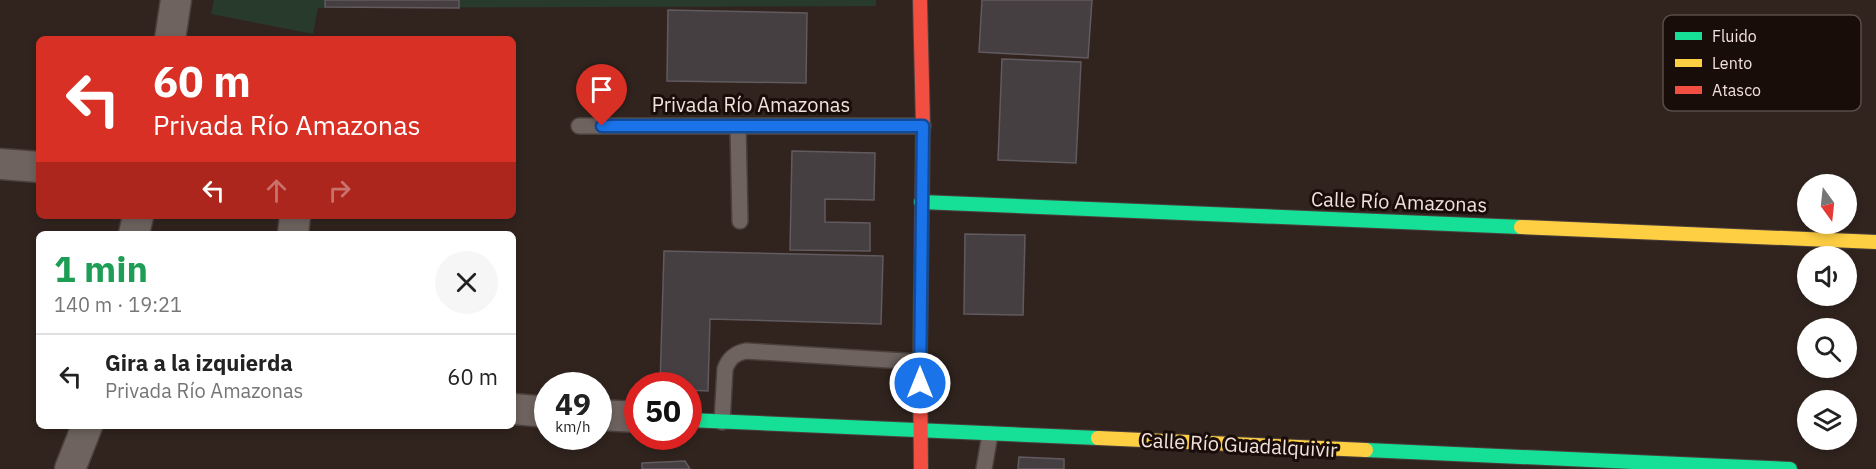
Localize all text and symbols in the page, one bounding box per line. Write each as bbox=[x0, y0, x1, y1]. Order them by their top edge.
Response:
legend bbox=[1663, 15, 1861, 111]
text: Fluido bbox=[1712, 26, 1757, 46]
text: Lento bbox=[1712, 53, 1752, 73]
text: 60 m bbox=[153, 54, 251, 109]
icon: left bbox=[54, 60, 132, 138]
pin bbox=[576, 64, 627, 126]
icon: arrive bbox=[585, 73, 618, 106]
text: Atasco bbox=[1712, 80, 1761, 100]
street label: Privada Río Amazonas bbox=[652, 91, 850, 118]
text: Privada Río Amazonas bbox=[153, 107, 421, 142]
icon: left bbox=[197, 174, 230, 207]
icon: ahead bbox=[260, 174, 293, 207]
icon: right bbox=[323, 174, 356, 207]
north arrow bbox=[1797, 174, 1857, 234]
map controls bbox=[1797, 174, 1857, 450]
street label: Calle Río Amazonas bbox=[1310, 185, 1488, 218]
text: 1 min bbox=[54, 245, 148, 292]
button: sound bbox=[1797, 246, 1857, 306]
button: close bbox=[435, 251, 498, 314]
text: 140 m · 19:21 bbox=[54, 291, 182, 318]
button: search bbox=[1797, 318, 1857, 378]
text: Gira a la izquierda bbox=[105, 348, 293, 377]
position arrow bbox=[888, 351, 952, 415]
icon: left bbox=[54, 360, 87, 393]
text: 60 m bbox=[447, 362, 498, 391]
speed limit sign: 50 bbox=[624, 372, 702, 450]
text: Privada Río Amazonas bbox=[105, 377, 303, 404]
text: 49 bbox=[555, 384, 591, 423]
button: layers bbox=[1797, 390, 1857, 450]
text: km/h bbox=[555, 417, 591, 436]
street label: Calle Río Guadalquivir bbox=[1140, 426, 1338, 463]

